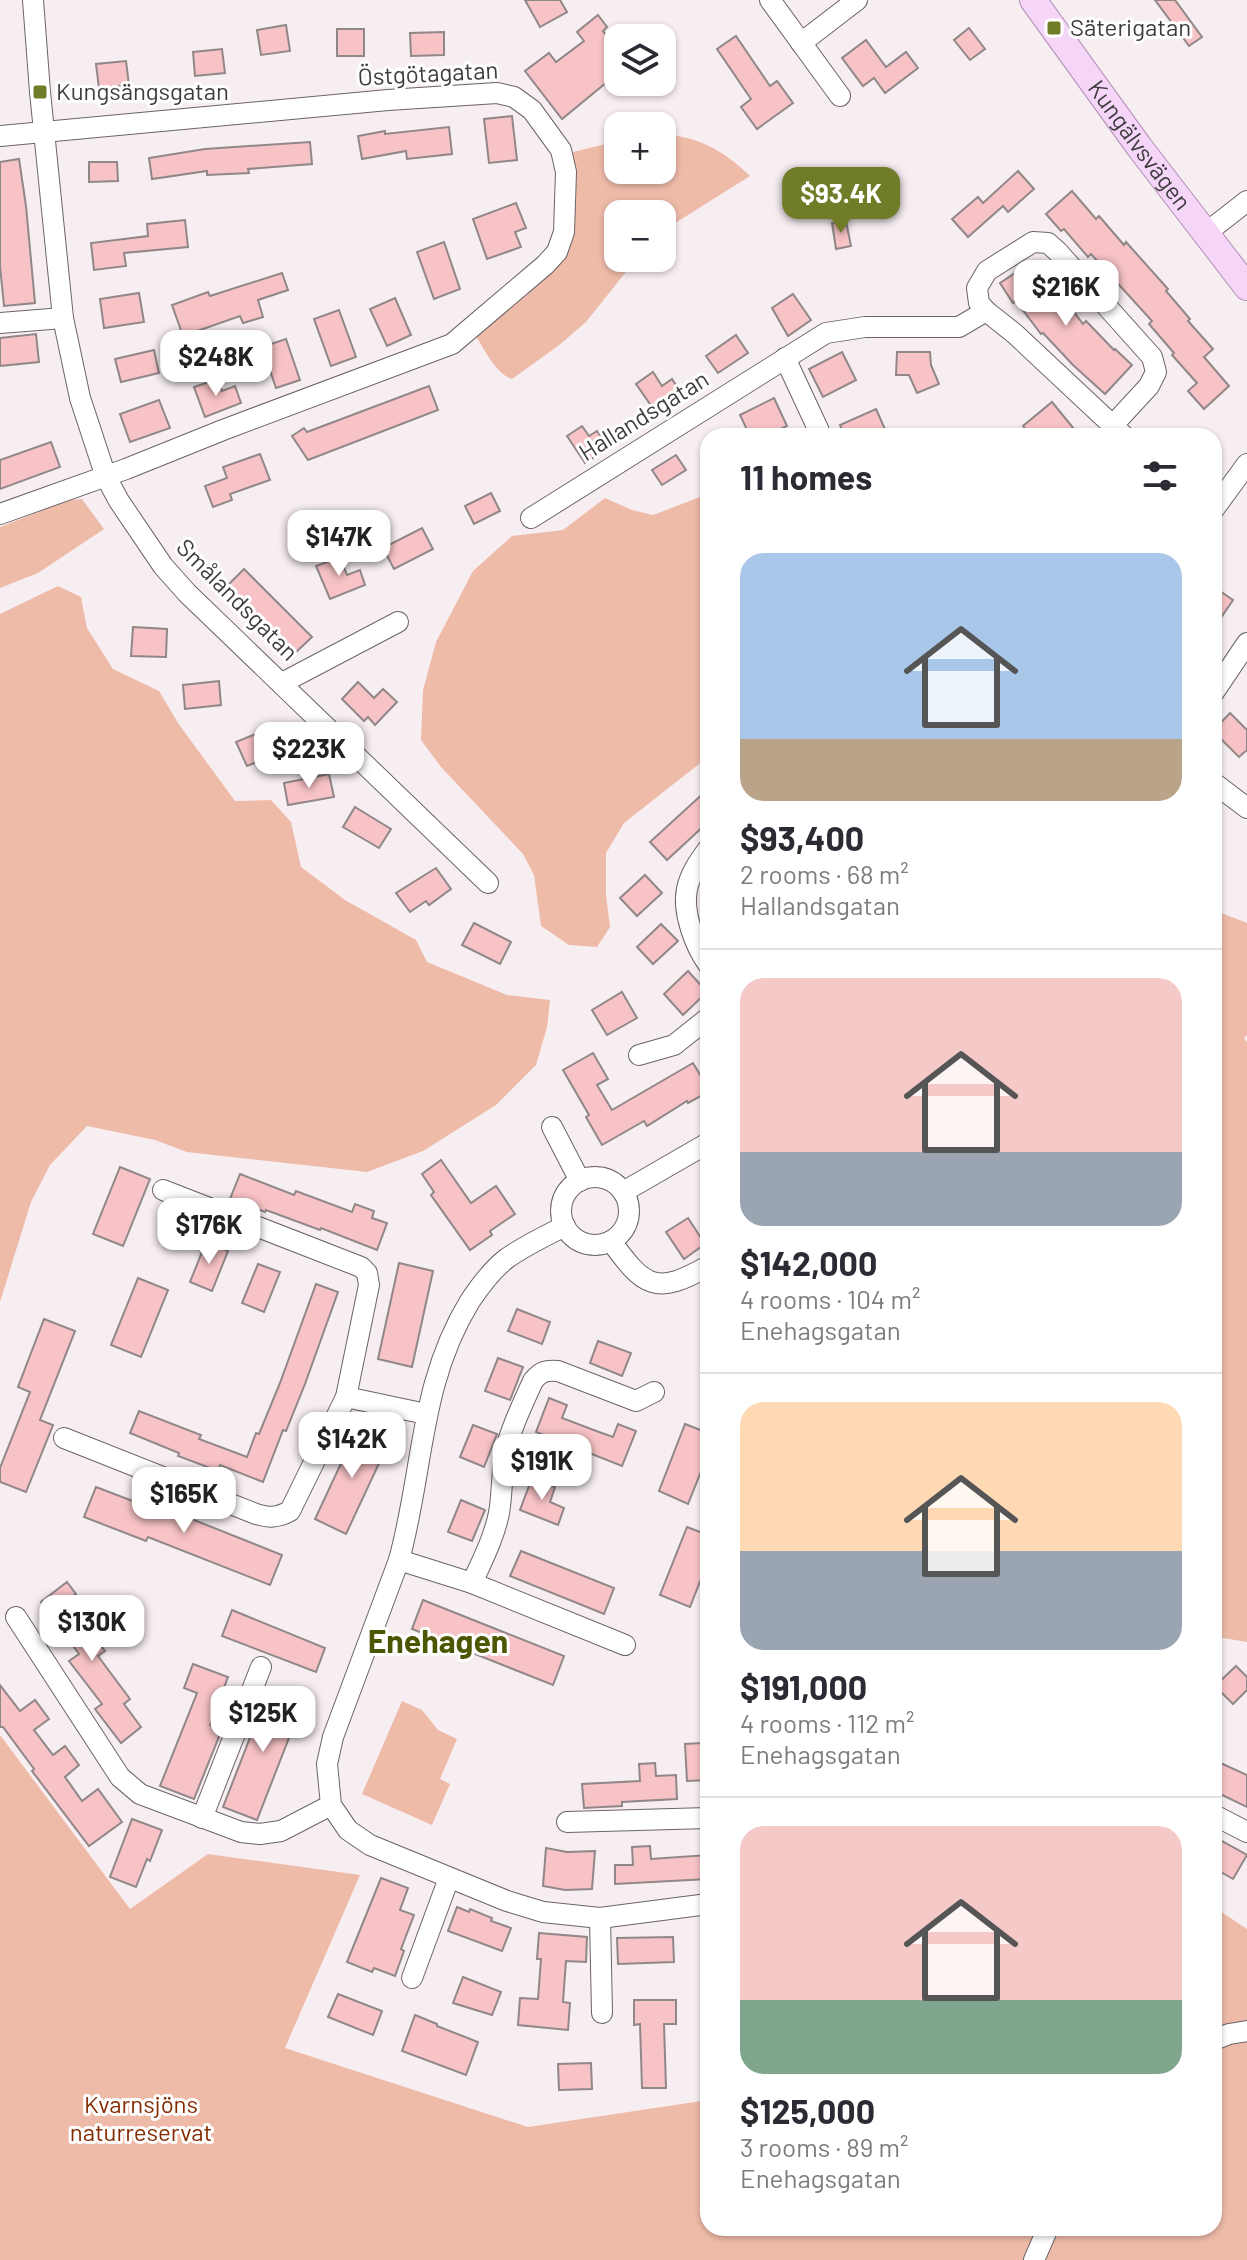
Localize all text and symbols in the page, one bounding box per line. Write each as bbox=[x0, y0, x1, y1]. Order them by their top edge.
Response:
place label: Säterigatan bbox=[1070, 12, 1191, 41]
marker: Säterigatan bbox=[1045, 19, 1063, 37]
map controls bbox=[604, 24, 676, 272]
button: layers bbox=[604, 24, 676, 96]
street label: Östgötagatan bbox=[357, 54, 499, 91]
street label: Kungälvsvägen bbox=[1083, 74, 1198, 215]
place label: Kungsängsgatan bbox=[56, 76, 229, 105]
marker: Kungsängsgatan bbox=[31, 83, 49, 101]
button: + bbox=[604, 112, 676, 184]
pin: $93.4K bbox=[776, 167, 906, 235]
text: $93.4K bbox=[800, 177, 882, 208]
button: − bbox=[604, 200, 676, 272]
pin: $216K bbox=[1010, 260, 1122, 328]
text: $216K bbox=[1032, 270, 1100, 301]
pin: $248K bbox=[160, 330, 272, 398]
text: $248K bbox=[178, 340, 254, 371]
street label: Hallandsgatan bbox=[573, 363, 713, 466]
icon: filters bbox=[1138, 454, 1182, 498]
text: 11 homes bbox=[740, 456, 872, 497]
pin: $147K bbox=[283, 510, 395, 578]
text: $147K bbox=[305, 520, 373, 551]
street label: Smålandsgatan bbox=[171, 532, 305, 666]
icon: home bbox=[889, 605, 1033, 749]
pin: $223K bbox=[253, 722, 365, 790]
text: $223K bbox=[272, 732, 346, 763]
text: $93,400 bbox=[740, 817, 864, 858]
text: 2 rooms · 68 m² bbox=[740, 858, 909, 889]
text: Hallandsgatan bbox=[740, 889, 900, 920]
icon: home bbox=[889, 1030, 1033, 1174]
pin: $176K bbox=[153, 1198, 265, 1266]
text: $176K bbox=[175, 1208, 243, 1239]
text: $142,000 bbox=[740, 1242, 877, 1283]
text: 4 rooms · 104 m² bbox=[740, 1283, 920, 1314]
text: Enehagsgatan bbox=[740, 1314, 901, 1345]
pin: $142K bbox=[296, 1412, 408, 1480]
text: $142K bbox=[317, 1422, 387, 1453]
pin: $191K bbox=[486, 1434, 598, 1502]
text: $191K bbox=[511, 1444, 573, 1475]
icon: home bbox=[889, 1454, 1033, 1598]
pin: $165K bbox=[128, 1467, 240, 1535]
text: $165K bbox=[150, 1477, 218, 1508]
pin: $130K bbox=[36, 1595, 148, 1663]
text: $130K bbox=[57, 1605, 127, 1636]
district label: Enehagen bbox=[368, 1621, 508, 1659]
text: $191,000 bbox=[740, 1666, 867, 1707]
pin: $125K bbox=[207, 1686, 319, 1754]
text: $125K bbox=[229, 1696, 297, 1727]
text: 4 rooms · 112 m² bbox=[740, 1707, 914, 1738]
text: Enehagsgatan bbox=[740, 1738, 901, 1769]
icon: home bbox=[889, 1878, 1033, 2022]
park label: Kvarnsjöns naturreservat bbox=[70, 2089, 212, 2146]
text: $125,000 bbox=[740, 2090, 875, 2131]
text: 3 rooms · 89 m² bbox=[740, 2131, 908, 2162]
text: Enehagsgatan bbox=[740, 2162, 901, 2193]

